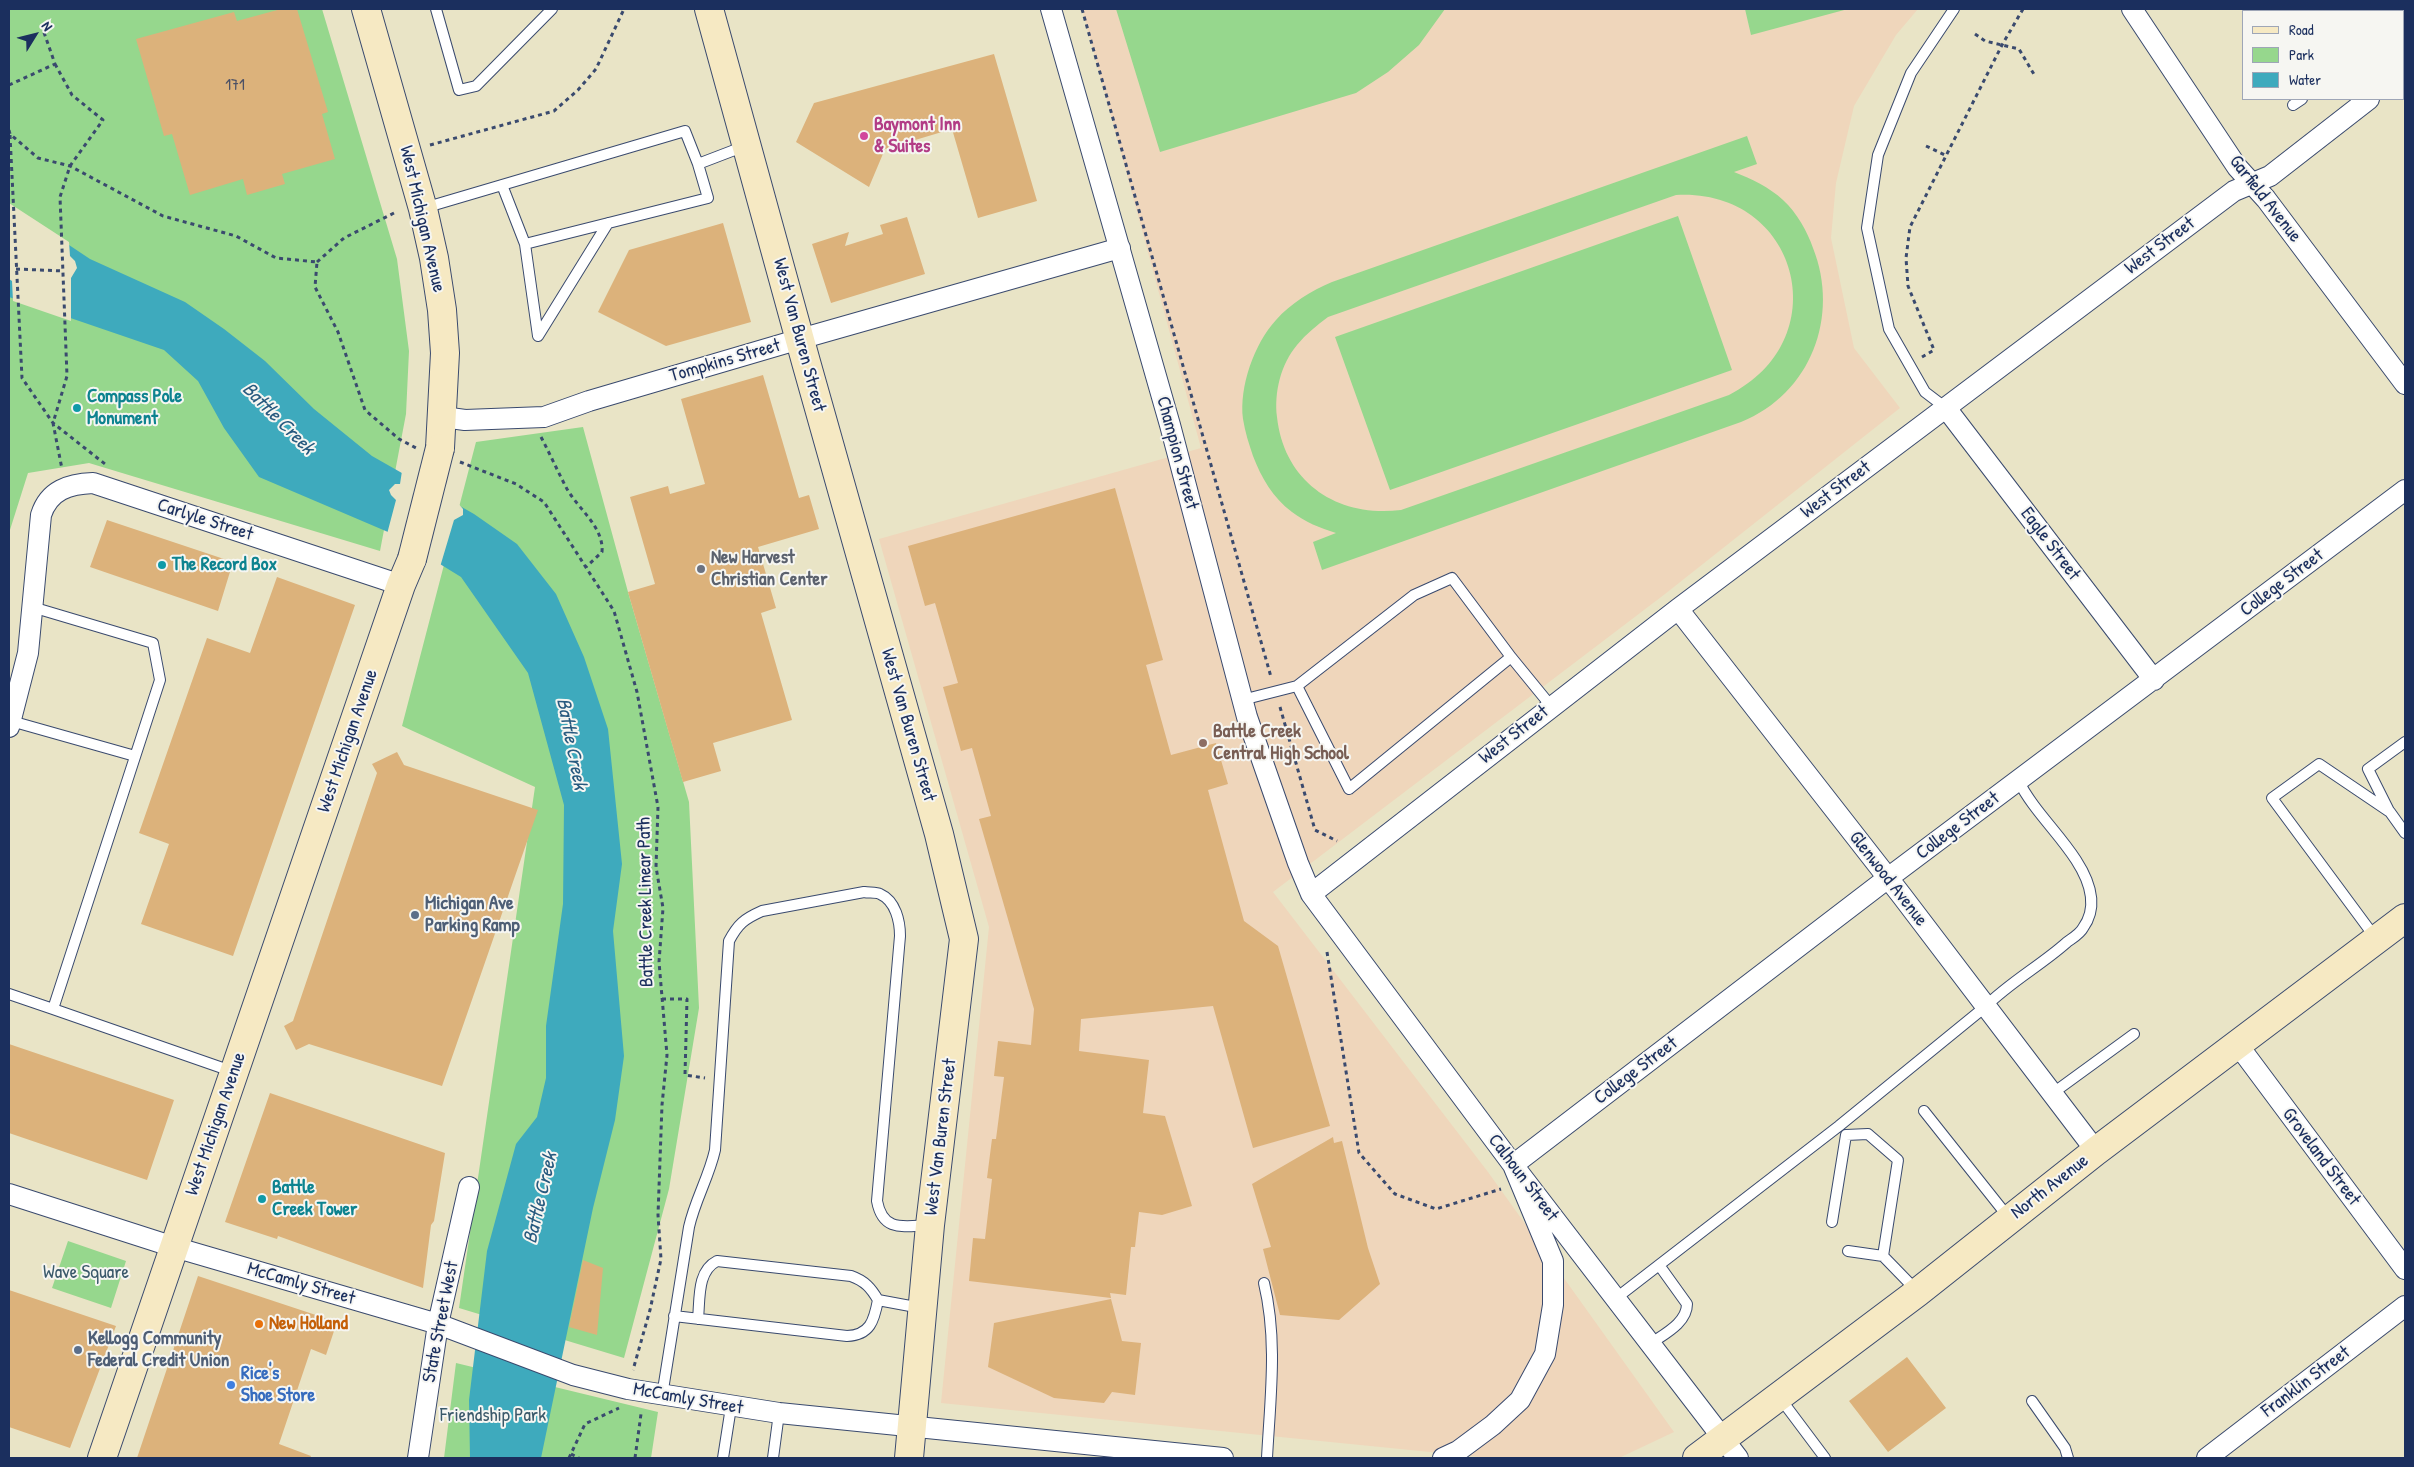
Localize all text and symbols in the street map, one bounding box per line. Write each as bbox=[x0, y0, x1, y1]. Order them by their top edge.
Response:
north arrow bbox=[10, 10, 60, 60]
legend bbox=[2242, 10, 2404, 100]
text: N bbox=[38, 17, 57, 34]
text: Road bbox=[2289, 19, 2314, 40]
text: Park bbox=[2289, 44, 2314, 65]
text: Water bbox=[2289, 69, 2321, 90]
house number: 171 bbox=[225, 76, 245, 96]
place label: Baymont Inn & Suites bbox=[874, 114, 961, 158]
marker: Baymont Inn & Suites bbox=[858, 130, 870, 142]
street label: West Michigan Avenue bbox=[394, 144, 450, 294]
street label: Garfield Avenue bbox=[2224, 151, 2306, 247]
street label: West Street bbox=[2121, 212, 2199, 280]
street label: West Van Buren Street bbox=[768, 256, 830, 414]
street label: Tompkins Street bbox=[667, 334, 783, 388]
water label: Battle Creek bbox=[237, 378, 319, 460]
place label: Compass Pole Monument bbox=[87, 386, 182, 430]
street label: Champion Street bbox=[1151, 394, 1203, 512]
marker: Compass Pole Monument bbox=[71, 402, 83, 414]
street label: West Street bbox=[1797, 456, 1875, 524]
street label: Carlyle Street bbox=[154, 494, 256, 546]
street label: Eagle Street bbox=[2015, 503, 2085, 585]
street label: College Street bbox=[2236, 544, 2328, 622]
place label: New Harvest Christian Center bbox=[711, 547, 827, 591]
place label: The Record Box bbox=[172, 554, 277, 576]
marker: The Record Box bbox=[156, 559, 168, 571]
marker: New Harvest Christian Center bbox=[695, 563, 707, 575]
street label: West Van Buren Street bbox=[875, 646, 941, 804]
street label: West Michigan Avenue bbox=[313, 667, 383, 815]
water label: Battle Creek bbox=[550, 696, 592, 792]
street label: West Street bbox=[1475, 701, 1553, 769]
place label: Battle Creek Central High School bbox=[1213, 721, 1349, 765]
marker: Battle Creek Central High School bbox=[1197, 737, 1209, 749]
street label: College Street bbox=[1912, 787, 2004, 865]
street label: Battle Creek Linear Path bbox=[633, 817, 659, 987]
street label: Glenwood Avenue bbox=[1844, 827, 1932, 931]
place label: Michigan Ave Parking Ramp bbox=[425, 893, 520, 937]
marker: Michigan Ave Parking Ramp bbox=[409, 909, 421, 921]
street label: College Street bbox=[1590, 1032, 1682, 1110]
street label: West Michigan Avenue bbox=[181, 1050, 251, 1198]
street label: West Van Buren Street bbox=[920, 1057, 962, 1217]
street label: Groveland Street bbox=[2277, 1104, 2365, 1210]
street label: Calhoun Street bbox=[1483, 1130, 1563, 1226]
water label: Battle Creek bbox=[519, 1150, 563, 1246]
street label: North Avenue bbox=[2007, 1150, 2093, 1224]
place label: Battle Creek Tower bbox=[272, 1177, 357, 1221]
marker: Battle Creek Tower bbox=[256, 1193, 268, 1205]
street label: McCamly Street bbox=[244, 1258, 358, 1310]
street label: State Street West bbox=[418, 1260, 464, 1384]
park label: Wave Square bbox=[43, 1262, 129, 1284]
place label: New Holland bbox=[269, 1313, 348, 1335]
marker: New Holland bbox=[253, 1318, 265, 1330]
place label: Kellogg Community Federal Credit Union bbox=[88, 1328, 229, 1372]
street label: Franklin Street bbox=[2257, 1341, 2355, 1423]
marker: Kellogg Community Federal Credit Union bbox=[72, 1344, 84, 1356]
place label: Rice's Shoe Store bbox=[241, 1363, 315, 1407]
street label: McCamly Street bbox=[631, 1378, 745, 1420]
marker: Rice's Shoe Store bbox=[225, 1379, 237, 1391]
park label: Friendship Park bbox=[440, 1405, 546, 1427]

